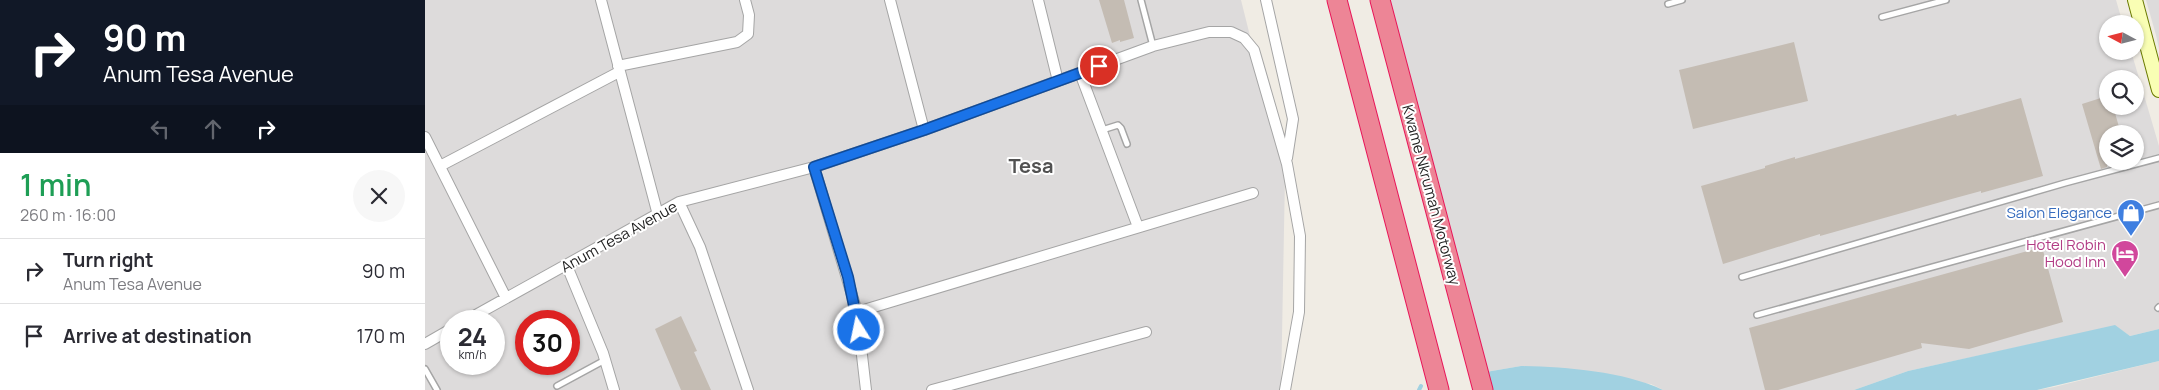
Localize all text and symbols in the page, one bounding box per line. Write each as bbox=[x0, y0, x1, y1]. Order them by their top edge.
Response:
text: 90 m bbox=[103, 14, 186, 62]
north arrow bbox=[2099, 15, 2144, 60]
map controls bbox=[2099, 15, 2144, 170]
icon: right bbox=[20, 20, 85, 85]
pin bbox=[1078, 45, 1120, 87]
icon: arrive bbox=[1085, 52, 1113, 80]
text: Anum Tesa Avenue bbox=[103, 59, 294, 89]
button: search bbox=[2099, 70, 2144, 115]
street label: Kwame Nkrumah Motorway bbox=[1397, 102, 1466, 288]
icon: left bbox=[146, 115, 174, 143]
icon: ahead bbox=[199, 115, 227, 143]
icon: right bbox=[252, 115, 280, 143]
button: layers bbox=[2099, 125, 2144, 170]
district label: Tesa bbox=[1009, 152, 1053, 179]
text: 1 min bbox=[20, 164, 92, 205]
button: close bbox=[353, 170, 405, 222]
street label: Anum Tesa Avenue bbox=[557, 196, 681, 277]
shop icon: Salon Elegance bbox=[2116, 198, 2146, 237]
place label: Salon Elegance bbox=[2006, 202, 2112, 223]
text: 260 m · 16:00 bbox=[20, 204, 116, 226]
place label: Hotel Robin Hood Inn bbox=[2026, 234, 2106, 272]
hotel icon: Hotel Robin Hood Inn bbox=[2110, 239, 2140, 278]
text: Turn right bbox=[63, 247, 153, 273]
icon: right bbox=[20, 257, 48, 285]
text: 90 m bbox=[362, 258, 405, 284]
text: Anum Tesa Avenue bbox=[63, 273, 202, 295]
position arrow bbox=[832, 303, 884, 355]
speed limit sign: 30 bbox=[515, 310, 580, 375]
text: 24 bbox=[458, 319, 487, 354]
icon: arrive bbox=[20, 322, 48, 350]
text: Arrive at destination bbox=[63, 323, 252, 349]
text: 170 m bbox=[357, 323, 405, 349]
text: km/h bbox=[459, 346, 486, 363]

